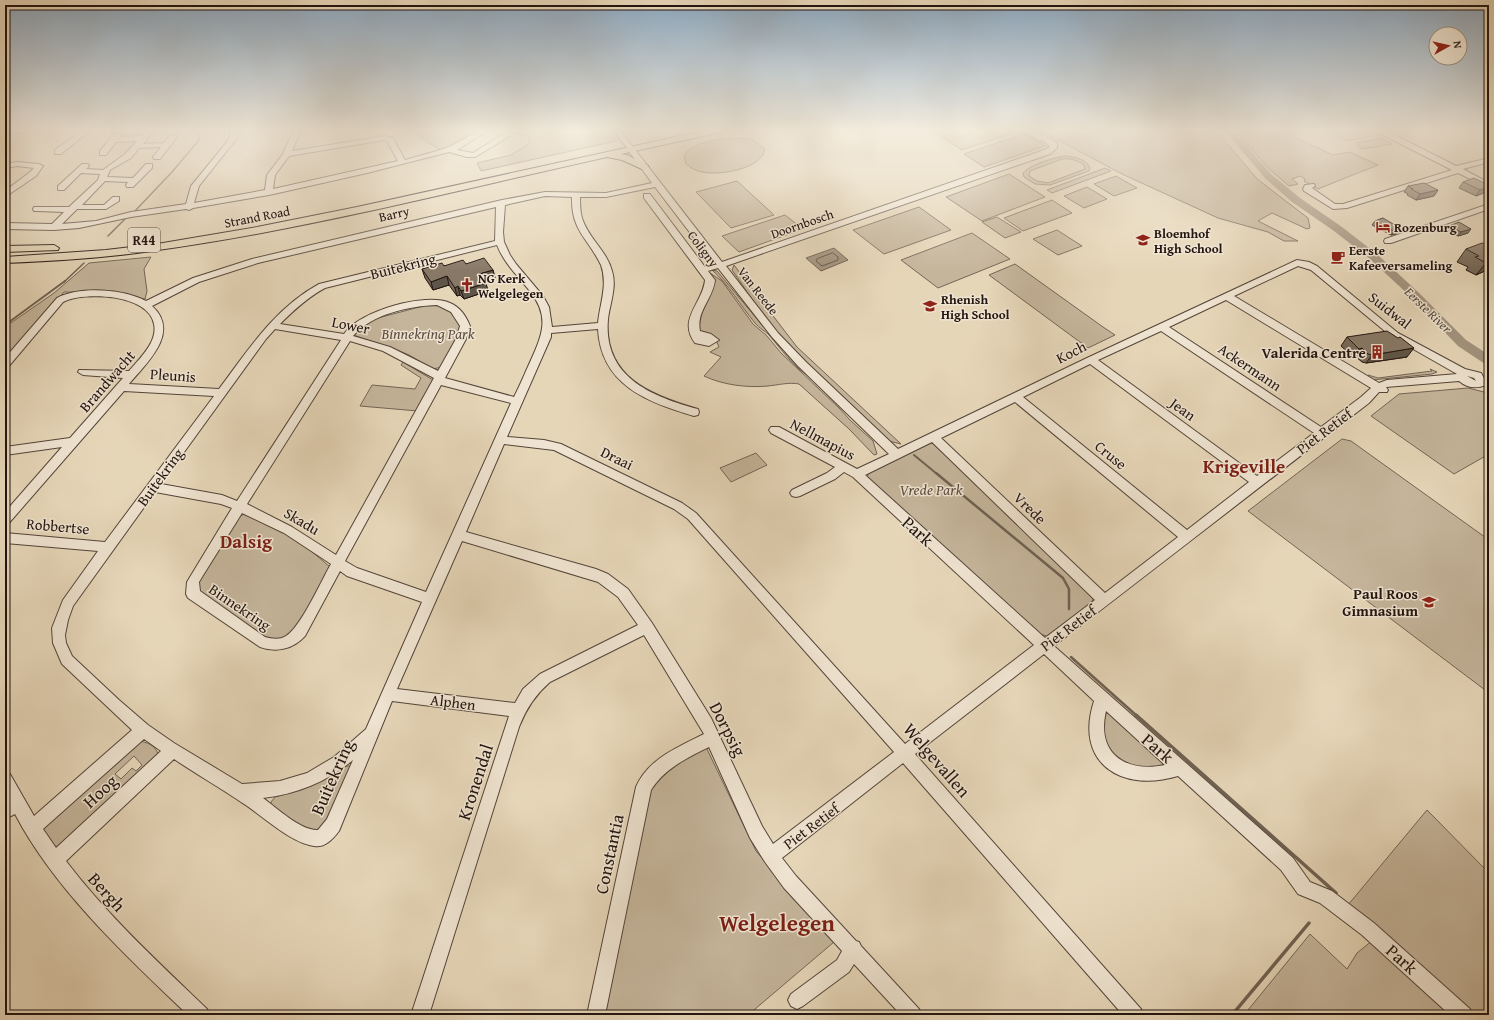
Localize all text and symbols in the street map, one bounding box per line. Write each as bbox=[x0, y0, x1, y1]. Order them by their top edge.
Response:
north arrow bbox=[1428, 26, 1468, 66]
text: N bbox=[1449, 40, 1466, 50]
street label: Strand Road bbox=[222, 201, 292, 233]
street label: Barry bbox=[377, 201, 412, 227]
street label: Doornbosch bbox=[768, 204, 837, 244]
place label: Rozenburg bbox=[1394, 218, 1457, 237]
hotel icon: Rozenburg bbox=[1375, 219, 1391, 235]
place label: Bloemhof High School bbox=[1154, 224, 1223, 258]
street label: Coligny bbox=[683, 227, 723, 272]
road number: R44 bbox=[128, 228, 160, 252]
school or university icon: Bloemhof High School bbox=[1135, 232, 1151, 248]
place label: Eerste Kafeeversameling bbox=[1349, 241, 1452, 275]
street label: Buitekring bbox=[368, 248, 439, 284]
cafe icon: Eerste Kafeeversameling bbox=[1330, 249, 1346, 265]
street label: Van Reede bbox=[733, 263, 783, 319]
place label: NG Kerk Welgelegen bbox=[478, 269, 544, 303]
church icon: NG Kerk Welgelegen bbox=[459, 277, 475, 293]
water label: Eerste River bbox=[1399, 282, 1457, 338]
street label: Suidwal bbox=[1364, 287, 1416, 333]
place label: Rhenish High School bbox=[941, 290, 1010, 324]
school or university icon: Rhenish High School bbox=[922, 298, 938, 314]
street label: Lower bbox=[330, 311, 372, 339]
park label: Binnekring Park bbox=[381, 323, 475, 344]
street label: Koch bbox=[1052, 335, 1090, 368]
street label: Ackermann bbox=[1214, 338, 1286, 396]
place label: Valerida Centre bbox=[1262, 342, 1366, 363]
building icon: Valerida Centre bbox=[1369, 344, 1385, 360]
street label: Brandwacht bbox=[74, 345, 140, 416]
street label: Pleunis bbox=[149, 363, 197, 387]
street label: Jean bbox=[1164, 391, 1201, 426]
street label: Piet Retief bbox=[1292, 402, 1358, 459]
street label: Nellmapius bbox=[787, 413, 859, 465]
street label: Cruse bbox=[1091, 436, 1131, 474]
street label: Draai bbox=[597, 441, 637, 475]
street label: Buitekring bbox=[132, 443, 189, 510]
district label: Krigeville bbox=[1203, 452, 1285, 480]
park label: Vrede Park bbox=[899, 479, 963, 500]
street label: Vrede bbox=[1009, 487, 1051, 529]
street label: Skadu bbox=[280, 502, 325, 540]
street label: Park bbox=[896, 509, 941, 553]
street label: Robbertse bbox=[26, 513, 90, 539]
district label: Dalsig bbox=[220, 527, 273, 555]
street label: Binnekring bbox=[205, 579, 276, 636]
place label: Paul Roos Gimnasium bbox=[1342, 583, 1418, 621]
school or university icon: Paul Roos Gimnasium bbox=[1421, 594, 1437, 610]
street label: Piet Retief bbox=[1036, 599, 1102, 656]
street label: Alphen bbox=[429, 689, 477, 715]
street label: Dorpsig bbox=[703, 697, 753, 761]
street label: Welgevallen bbox=[897, 717, 977, 803]
street label: Park bbox=[1136, 726, 1181, 770]
street label: Buitekring bbox=[303, 735, 361, 819]
street label: Kronendal bbox=[450, 740, 500, 824]
street label: Hoog bbox=[76, 768, 124, 814]
street label: Piet Retief bbox=[779, 797, 845, 854]
street label: Constantia bbox=[587, 811, 631, 896]
street label: Bergh bbox=[82, 866, 132, 918]
district label: Welgelegen bbox=[719, 906, 835, 939]
street label: Park bbox=[1380, 937, 1425, 981]

